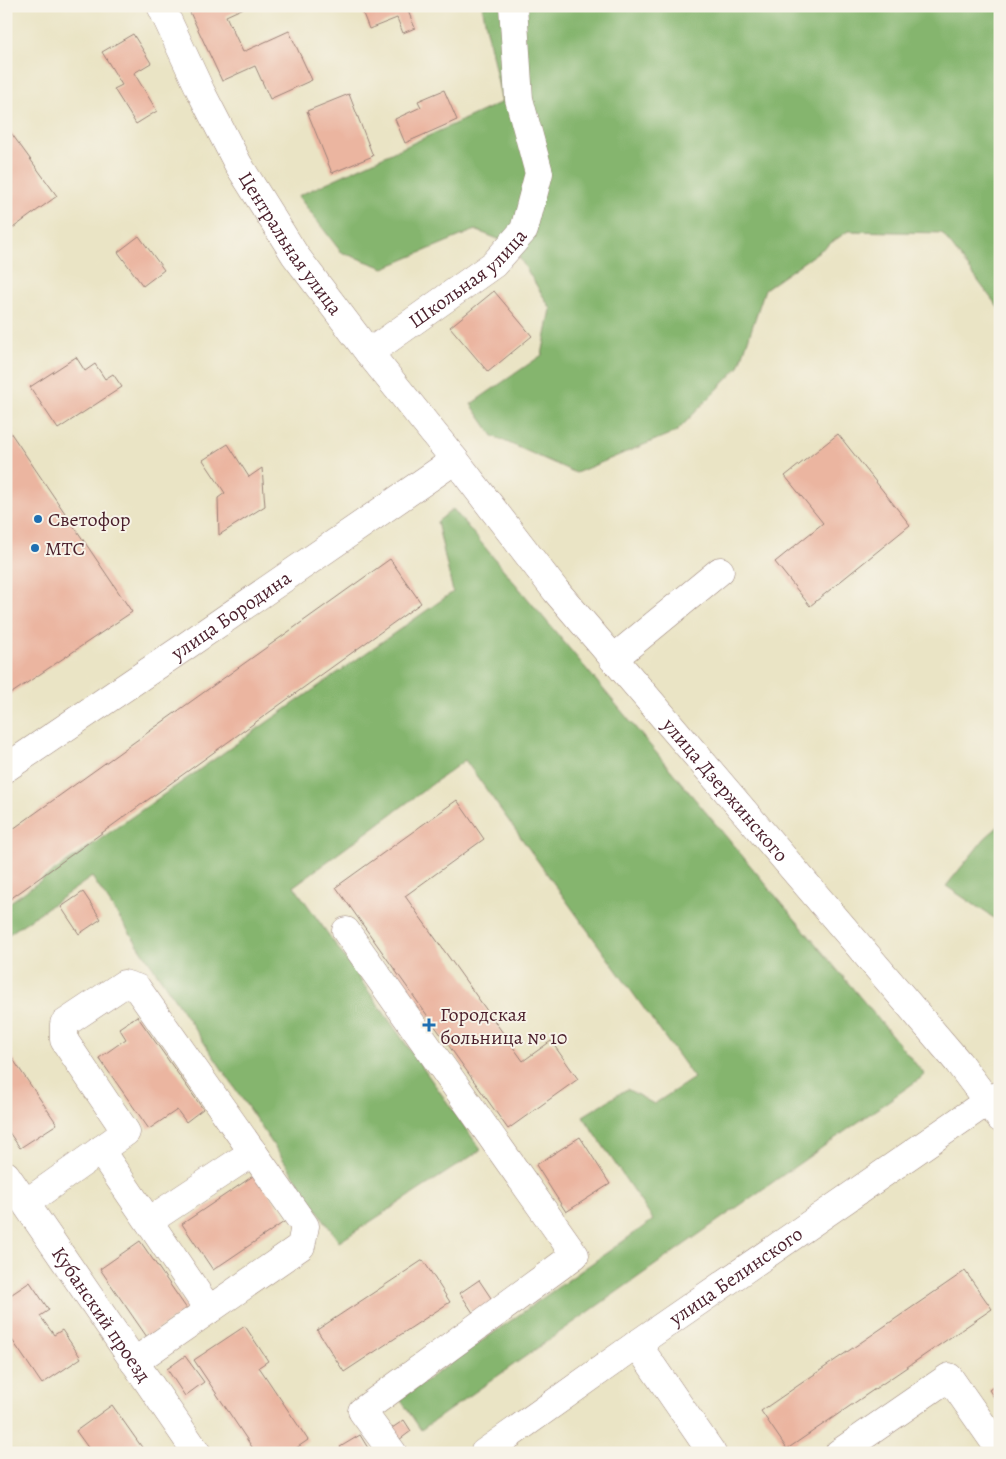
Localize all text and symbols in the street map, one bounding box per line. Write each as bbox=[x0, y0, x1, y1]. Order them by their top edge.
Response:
street label: Центральная улица bbox=[232, 167, 349, 321]
street label: Школьная улица bbox=[403, 222, 534, 335]
place label: Светофор bbox=[48, 506, 131, 533]
marker: Светофор bbox=[32, 513, 44, 525]
place label: МТС bbox=[45, 535, 85, 562]
marker: МТС bbox=[29, 542, 41, 554]
street label: улица Бородина bbox=[165, 564, 297, 667]
street label: улица Дзержинского bbox=[655, 712, 794, 868]
place label: Городская больница № 10 bbox=[440, 1001, 567, 1051]
marker: Городская больница № 10 bbox=[422, 1018, 436, 1032]
street label: улица Белинского bbox=[663, 1220, 808, 1332]
street label: Кубанский проезд bbox=[45, 1242, 157, 1388]

